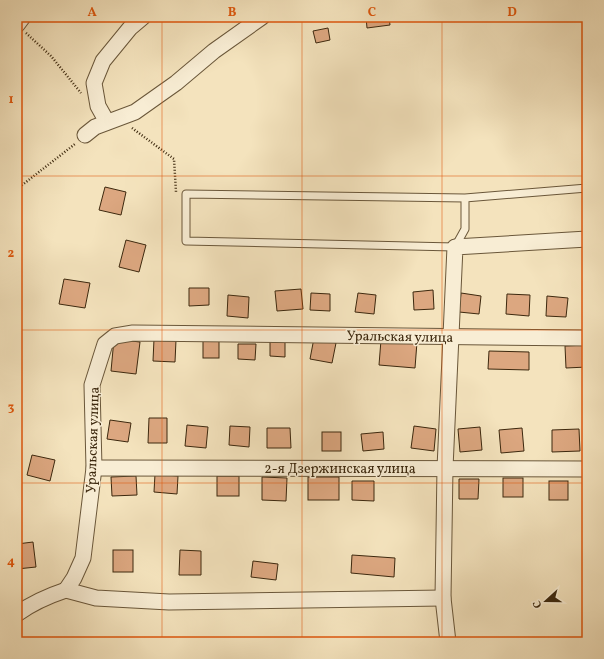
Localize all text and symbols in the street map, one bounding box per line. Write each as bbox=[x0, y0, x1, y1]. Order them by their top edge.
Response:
text: A bbox=[87, 4, 97, 22]
text: B bbox=[228, 4, 237, 22]
text: C bbox=[368, 4, 376, 22]
text: D bbox=[507, 4, 517, 22]
text: 1 bbox=[8, 91, 14, 109]
text: 2 bbox=[8, 245, 15, 263]
street label: Уральская улица bbox=[346, 327, 454, 348]
street label: Уральская улица bbox=[82, 386, 105, 494]
text: 3 bbox=[8, 399, 15, 417]
street label: 2-я Дзержинская улица bbox=[264, 460, 416, 479]
text: 4 bbox=[7, 553, 15, 571]
north arrow bbox=[526, 581, 566, 621]
text: С bbox=[530, 598, 546, 610]

